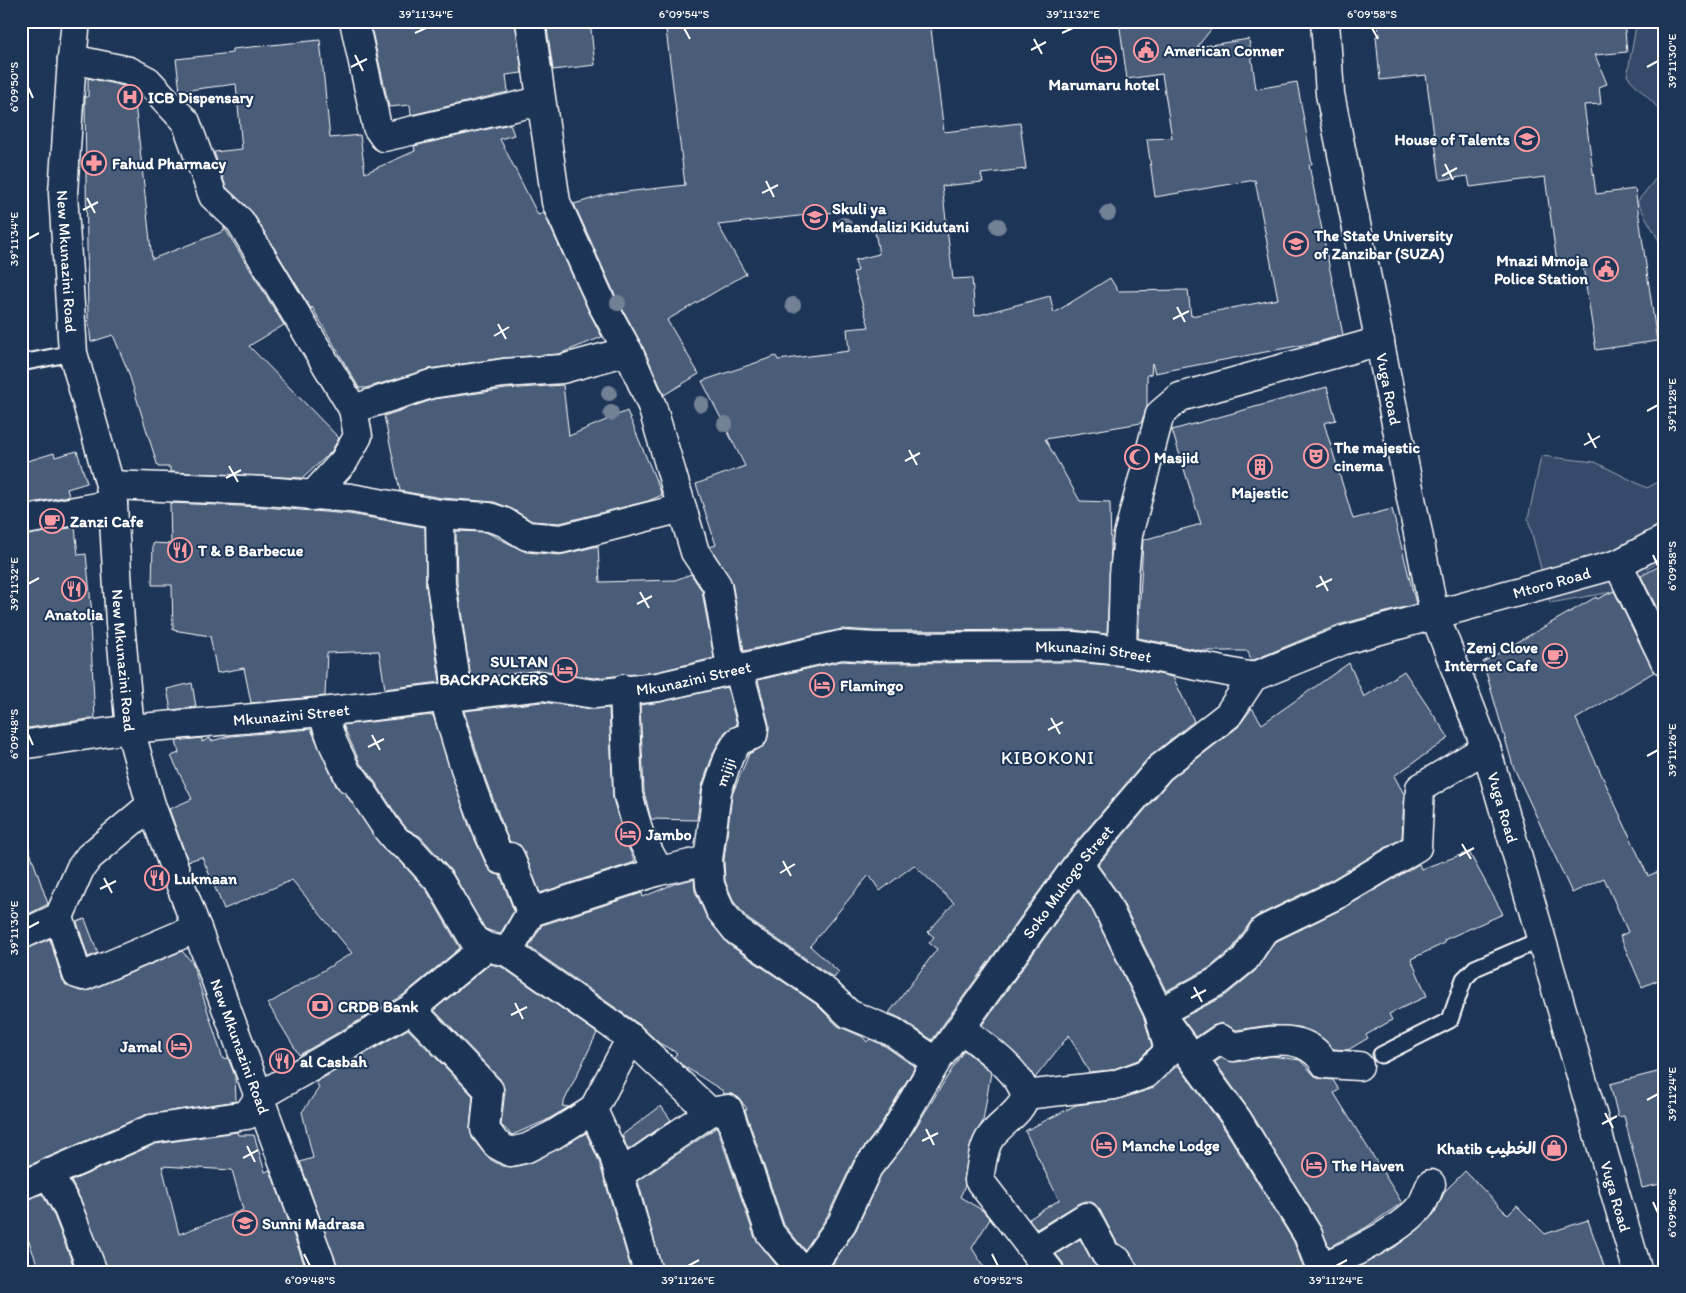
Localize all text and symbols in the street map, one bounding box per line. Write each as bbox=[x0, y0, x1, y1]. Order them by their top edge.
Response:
text: 39°11'34"E bbox=[399, 7, 454, 21]
text: 6°09'54"S bbox=[659, 7, 709, 21]
text: 39°11'32"E bbox=[1046, 7, 1100, 21]
text: 6°09'58"S bbox=[1347, 7, 1397, 21]
text: 39°11'30"E bbox=[1665, 33, 1679, 88]
public building icon: American Conner bbox=[1133, 37, 1159, 63]
place label: American Conner bbox=[1163, 41, 1285, 60]
hotel icon: Marumaru hotel bbox=[1091, 46, 1117, 72]
text: 6°09'50"S bbox=[7, 61, 21, 112]
place label: Marumaru hotel bbox=[1049, 75, 1160, 94]
hospital icon: ICB Dispensary bbox=[117, 84, 143, 110]
place label: ICB Dispensary bbox=[148, 88, 254, 108]
school or university icon: House of Talents bbox=[1514, 126, 1540, 152]
place label: House of Talents bbox=[1394, 130, 1510, 149]
pharmacy icon: Fahud Pharmacy bbox=[81, 150, 107, 176]
place label: Fahud Pharmacy bbox=[112, 154, 227, 174]
street label: New Mkunazini Road bbox=[53, 189, 81, 334]
place label: Skuli ya Maandalizi Kidutani bbox=[832, 199, 969, 236]
school or university icon: Skuli ya Maandalizi Kidutani bbox=[802, 204, 828, 230]
text: 39°11'34"E bbox=[7, 211, 21, 266]
place label: The State University of Zanzibar (SUZA) bbox=[1313, 226, 1453, 264]
school or university icon: The State University of Zanzibar (SUZA) bbox=[1283, 231, 1309, 257]
place label: Mnazi Mmoja Police Station bbox=[1494, 251, 1589, 288]
public building icon: Mnazi Mmoja Police Station bbox=[1593, 256, 1619, 282]
street label: Vuga Road bbox=[1372, 351, 1405, 427]
text: 39°11'28"E bbox=[1665, 378, 1679, 432]
place label: The majestic cinema bbox=[1333, 438, 1420, 475]
theatre icon: The majestic cinema bbox=[1303, 443, 1329, 469]
mosque icon: Masjid bbox=[1124, 444, 1150, 470]
place label: Masjid bbox=[1154, 448, 1199, 468]
building icon: Majestic bbox=[1247, 454, 1273, 480]
place label: Majestic bbox=[1231, 483, 1289, 503]
cafe icon: Zanzi Cafe bbox=[39, 508, 65, 534]
place label: Zanzi Cafe bbox=[70, 512, 144, 531]
restaurant icon: T & B Barbecue bbox=[167, 537, 193, 563]
place label: T & B Barbecue bbox=[197, 541, 304, 560]
text: 6°09'58"S bbox=[1665, 541, 1679, 591]
text: 39°11'32"E bbox=[7, 557, 21, 611]
street label: Mtoro Road bbox=[1511, 563, 1593, 603]
restaurant icon: Anatolia bbox=[61, 576, 87, 602]
street label: New Mkunazini Road bbox=[108, 589, 139, 733]
place label: Anatolia bbox=[44, 605, 104, 624]
street label: Mkunazini Street bbox=[1035, 637, 1153, 667]
place label: Zenj Clove Internet Cafe bbox=[1445, 638, 1538, 675]
cafe icon: Zenj Clove Internet Cafe bbox=[1542, 643, 1568, 669]
place label: SULTAN BACKPACKERS bbox=[440, 652, 548, 689]
hotel icon: SULTAN BACKPACKERS bbox=[552, 657, 578, 683]
street label: Mkunazini Street bbox=[635, 657, 753, 699]
hotel icon: Flamingo bbox=[809, 672, 835, 698]
place label: Flamingo bbox=[840, 676, 903, 696]
street label: Mkunazini Street bbox=[232, 700, 351, 730]
text: 6°09'48"S bbox=[7, 708, 21, 759]
text: 39°11'26"E bbox=[1665, 723, 1679, 777]
district label: KIBOKONI bbox=[1001, 747, 1095, 769]
street label: mjiji bbox=[711, 755, 739, 789]
street label: Vuga Road bbox=[1483, 770, 1522, 846]
hotel icon: Jambo bbox=[615, 821, 641, 847]
street label: Soko Muhogo Street bbox=[1019, 821, 1117, 942]
place label: Jambo bbox=[645, 825, 692, 844]
restaurant icon: Lukmaan bbox=[144, 865, 170, 891]
place label: Lukmaan bbox=[174, 869, 238, 888]
text: 39°11'30"E bbox=[7, 900, 21, 955]
street label: New Mkunazini Road bbox=[206, 976, 274, 1117]
bank icon: CRDB Bank bbox=[307, 993, 333, 1019]
place label: CRDB Bank bbox=[338, 997, 419, 1016]
hotel icon: Jamal bbox=[166, 1033, 192, 1059]
place label: Jamal bbox=[119, 1037, 162, 1056]
restaurant icon: al Casbah bbox=[269, 1048, 295, 1074]
place label: al Casbah bbox=[300, 1052, 367, 1071]
text: 39°11'24"E bbox=[1665, 1067, 1679, 1121]
hotel icon: Manche Lodge bbox=[1091, 1132, 1117, 1158]
shop icon: Khatib الخطيب bbox=[1541, 1135, 1567, 1161]
place label: Manche Lodge bbox=[1122, 1136, 1220, 1156]
place label: Khatib الخطيب bbox=[1437, 1139, 1536, 1158]
hotel icon: The Haven bbox=[1301, 1152, 1327, 1178]
place label: The Haven bbox=[1331, 1156, 1405, 1175]
street label: Vuga Road bbox=[1596, 1159, 1635, 1235]
text: 6°09'56"S bbox=[1665, 1188, 1679, 1238]
school or university icon: Sunni Madrasa bbox=[232, 1210, 258, 1236]
place label: Sunni Madrasa bbox=[262, 1214, 365, 1233]
text: 6°09'48"S bbox=[285, 1273, 336, 1287]
text: 39°11'26"E bbox=[661, 1273, 715, 1287]
text: 6°09'52"S bbox=[973, 1273, 1023, 1287]
text: 39°11'24"E bbox=[1309, 1273, 1363, 1287]

